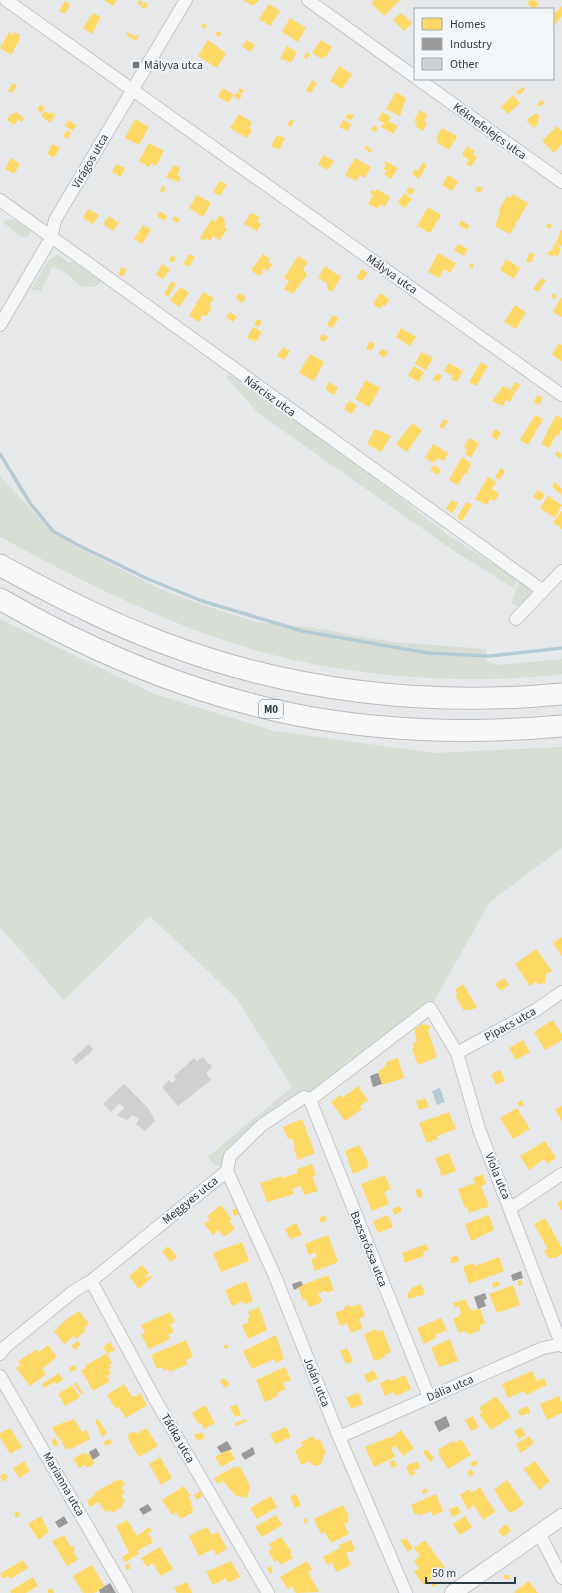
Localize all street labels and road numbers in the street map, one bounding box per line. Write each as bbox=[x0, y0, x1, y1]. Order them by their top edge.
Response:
street label: Kéknefelejcs utca bbox=[449, 99, 530, 164]
street label: Virágos utca bbox=[68, 131, 113, 192]
street label: Mályva utca bbox=[363, 251, 421, 298]
street label: Nárcisz utca bbox=[240, 372, 299, 421]
road number: M0 bbox=[259, 700, 283, 718]
street label: Pipacs utca bbox=[481, 1003, 539, 1046]
street label: Viola utca bbox=[480, 1150, 515, 1202]
street label: Meggyes utca bbox=[159, 1173, 222, 1228]
street label: Bazsarózsa utca bbox=[346, 1209, 391, 1290]
street label: Jolán utca bbox=[299, 1355, 334, 1410]
street label: Dália utca bbox=[424, 1371, 476, 1406]
street label: Tátika utca bbox=[157, 1410, 199, 1466]
street label: Marianna utca bbox=[38, 1449, 89, 1519]

